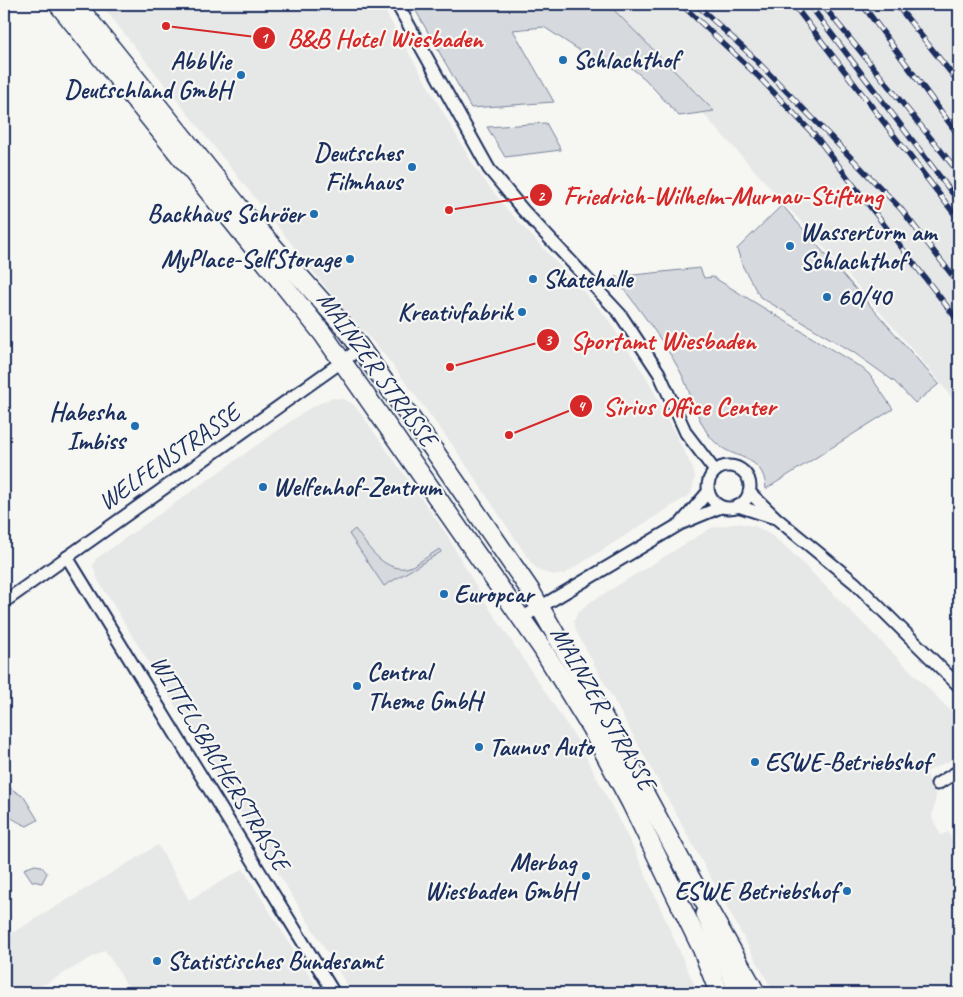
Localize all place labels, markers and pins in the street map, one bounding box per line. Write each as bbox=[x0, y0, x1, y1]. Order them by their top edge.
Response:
callout: B&B Hotel Wiesbaden bbox=[251, 18, 493, 59]
place label: Schlachthof bbox=[573, 44, 684, 76]
place label: AbbVie Deutschland GmbH bbox=[64, 45, 236, 106]
marker: Schlachthof bbox=[557, 54, 569, 66]
marker: AbbVie Deutschland GmbH bbox=[235, 69, 247, 81]
place label: Deutsches Filmhaus bbox=[314, 137, 404, 198]
marker: Deutsches Filmhaus bbox=[406, 161, 418, 173]
callout: Friedrich-Wilhelm-Murnau-Stiftung bbox=[528, 175, 893, 216]
place label: Backhaus Schröer bbox=[147, 198, 307, 230]
marker: Backhaus Schröer bbox=[308, 208, 320, 220]
place label: Wasserturm am Schlachthof bbox=[800, 216, 939, 277]
marker: Wasserturm am Schlachthof bbox=[784, 240, 796, 252]
place label: MyPlace-SelfStorage bbox=[161, 243, 343, 275]
marker: MyPlace-SelfStorage bbox=[344, 253, 356, 265]
place label: Skatehalle bbox=[543, 263, 635, 295]
marker: Skatehalle bbox=[527, 273, 539, 285]
place label: 60/40 bbox=[837, 281, 894, 313]
marker: 60/40 bbox=[821, 291, 833, 303]
place label: Kreativfabrik bbox=[397, 296, 515, 328]
marker: Kreativfabrik bbox=[516, 306, 528, 318]
callout: Sportamt Wiesbaden bbox=[535, 320, 767, 361]
callout: Sirius Office Center bbox=[568, 385, 785, 426]
place label: Habesha Imbiss bbox=[49, 396, 128, 457]
marker: Habesha Imbiss bbox=[129, 420, 141, 432]
place label: Welfenhof-Zentrum bbox=[273, 471, 444, 503]
marker: Welfenhof-Zentrum bbox=[257, 481, 269, 493]
place label: Europcar bbox=[454, 578, 536, 610]
marker: Europcar bbox=[438, 588, 450, 600]
place label: Central Theme GmbH bbox=[367, 656, 486, 717]
marker: Central Theme GmbH bbox=[351, 680, 363, 692]
place label: Taunus Auto bbox=[489, 731, 596, 763]
marker: Taunus Auto bbox=[473, 741, 485, 753]
place label: ESWE-Betriebshof bbox=[765, 746, 936, 778]
marker: ESWE-Betriebshof bbox=[749, 756, 761, 768]
place label: Merbag Wiesbaden GmbH bbox=[425, 846, 581, 907]
marker: Merbag Wiesbaden GmbH bbox=[580, 870, 592, 882]
place label: ESWE Betriebshof bbox=[674, 875, 843, 907]
marker: ESWE Betriebshof bbox=[841, 885, 853, 897]
place label: Statistisches Bundesamt bbox=[167, 945, 385, 977]
marker: Statistisches Bundesamt bbox=[151, 955, 163, 967]

